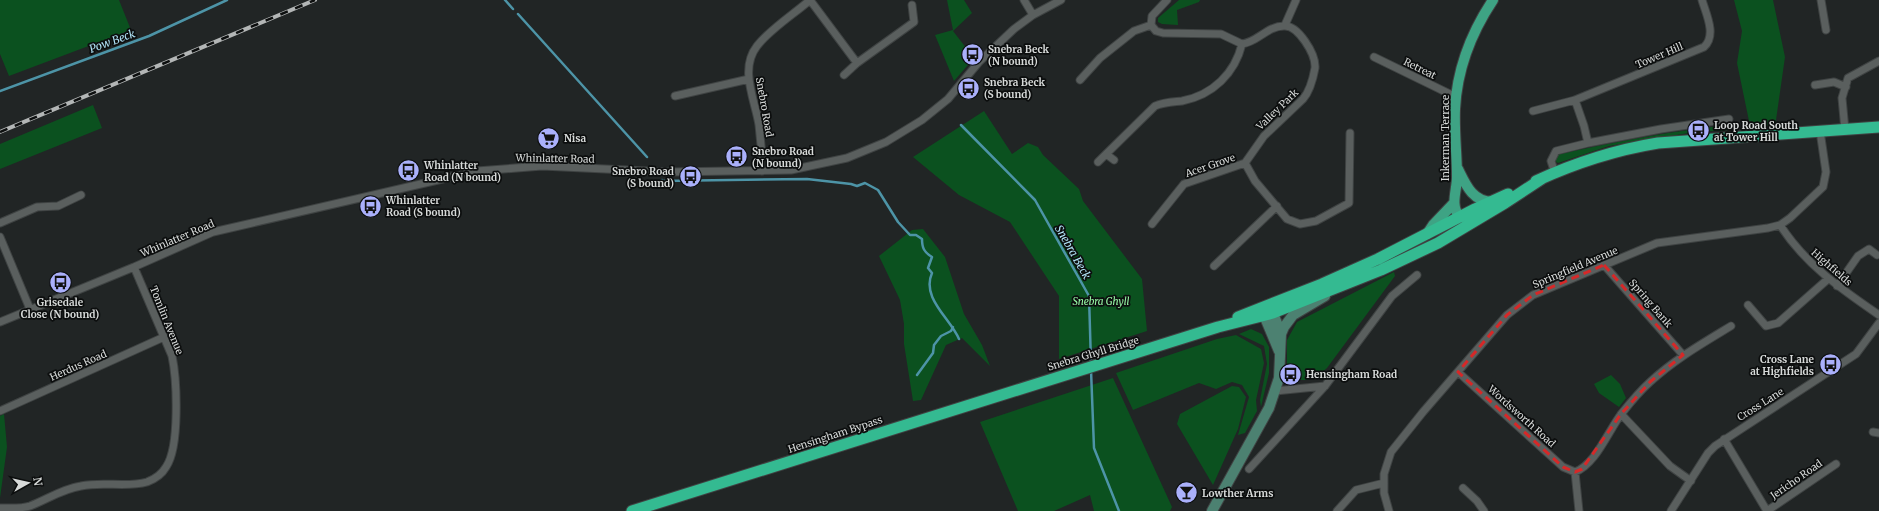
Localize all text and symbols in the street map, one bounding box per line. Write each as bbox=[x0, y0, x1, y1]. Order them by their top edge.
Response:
water label: Pow Beck bbox=[87, 26, 137, 56]
street label: Tower Hill bbox=[1633, 40, 1685, 71]
bus stop icon: Snebra Beck (N bound) bbox=[959, 42, 985, 68]
place label: Snebra Beck (N bound) bbox=[988, 43, 1049, 68]
street label: Retreat bbox=[1401, 55, 1438, 82]
bus stop icon: Snebra Beck (S bound) bbox=[955, 75, 981, 101]
street label: Snebro Road bbox=[753, 76, 776, 138]
place label: Snebra Beck (S bound) bbox=[984, 76, 1045, 101]
street label: Valley Park bbox=[1253, 86, 1302, 133]
street label: Inkerman Terrace bbox=[1439, 95, 1452, 181]
bus stop icon: Loop Road South at Tower Hill bbox=[1685, 118, 1711, 144]
place label: Loop Road South at Tower Hill bbox=[1714, 119, 1798, 144]
supermarket icon: Nisa bbox=[536, 125, 562, 151]
place label: Nisa bbox=[564, 132, 586, 145]
bus stop icon: Snebro Road (N bound) bbox=[723, 144, 749, 170]
place label: Snebro Road (N bound) bbox=[752, 145, 814, 170]
street label: Whinlatter Road bbox=[514, 151, 595, 166]
street label: Acer Grove bbox=[1183, 151, 1237, 180]
bus stop icon: Whinlatter Road (N bound) bbox=[395, 158, 421, 184]
place label: Whinlatter Road (N bound) bbox=[423, 159, 501, 184]
bus stop icon: Snebro Road (S bound) bbox=[677, 164, 703, 190]
place label: Snebro Road (S bound) bbox=[612, 165, 674, 190]
bus stop icon: Whinlatter Road (S bound) bbox=[357, 193, 383, 219]
place label: Whinlatter Road (S bound) bbox=[385, 194, 461, 219]
street label: Whinlatter Road bbox=[137, 217, 216, 260]
water label: Snebra Beck bbox=[1052, 222, 1094, 282]
street label: Springfield Avenue bbox=[1531, 244, 1620, 291]
street label: Highfields bbox=[1809, 246, 1855, 289]
bus stop icon: Grisedale Close (N bound) bbox=[47, 269, 73, 295]
street label: Spring Bank bbox=[1626, 276, 1676, 331]
street label: Tomlin Avenue bbox=[147, 284, 186, 356]
park label: Snebra Ghyll bbox=[1073, 295, 1129, 308]
place label: Grisedale Close (N bound) bbox=[21, 296, 99, 321]
street label: Snebra Ghyll Bridge bbox=[1046, 333, 1140, 374]
street label: Herdus Road bbox=[48, 347, 109, 384]
bus stop icon: Cross Lane at Highfields bbox=[1817, 352, 1843, 378]
place label: Cross Lane at Highfields bbox=[1750, 353, 1815, 378]
bus stop icon: Hensingham Road bbox=[1277, 361, 1303, 387]
place label: Hensingham Road bbox=[1306, 368, 1397, 381]
street label: Wordsworth Road bbox=[1485, 382, 1558, 450]
street label: Cross Lane bbox=[1735, 385, 1786, 424]
street label: Hensingham Bypass bbox=[786, 413, 884, 456]
street label: Jericho Road bbox=[1767, 457, 1825, 503]
north arrow bbox=[8, 463, 48, 503]
text: N bbox=[30, 476, 45, 487]
bar icon: Lowther Arms bbox=[1174, 480, 1200, 506]
place label: Lowther Arms bbox=[1202, 487, 1273, 500]

